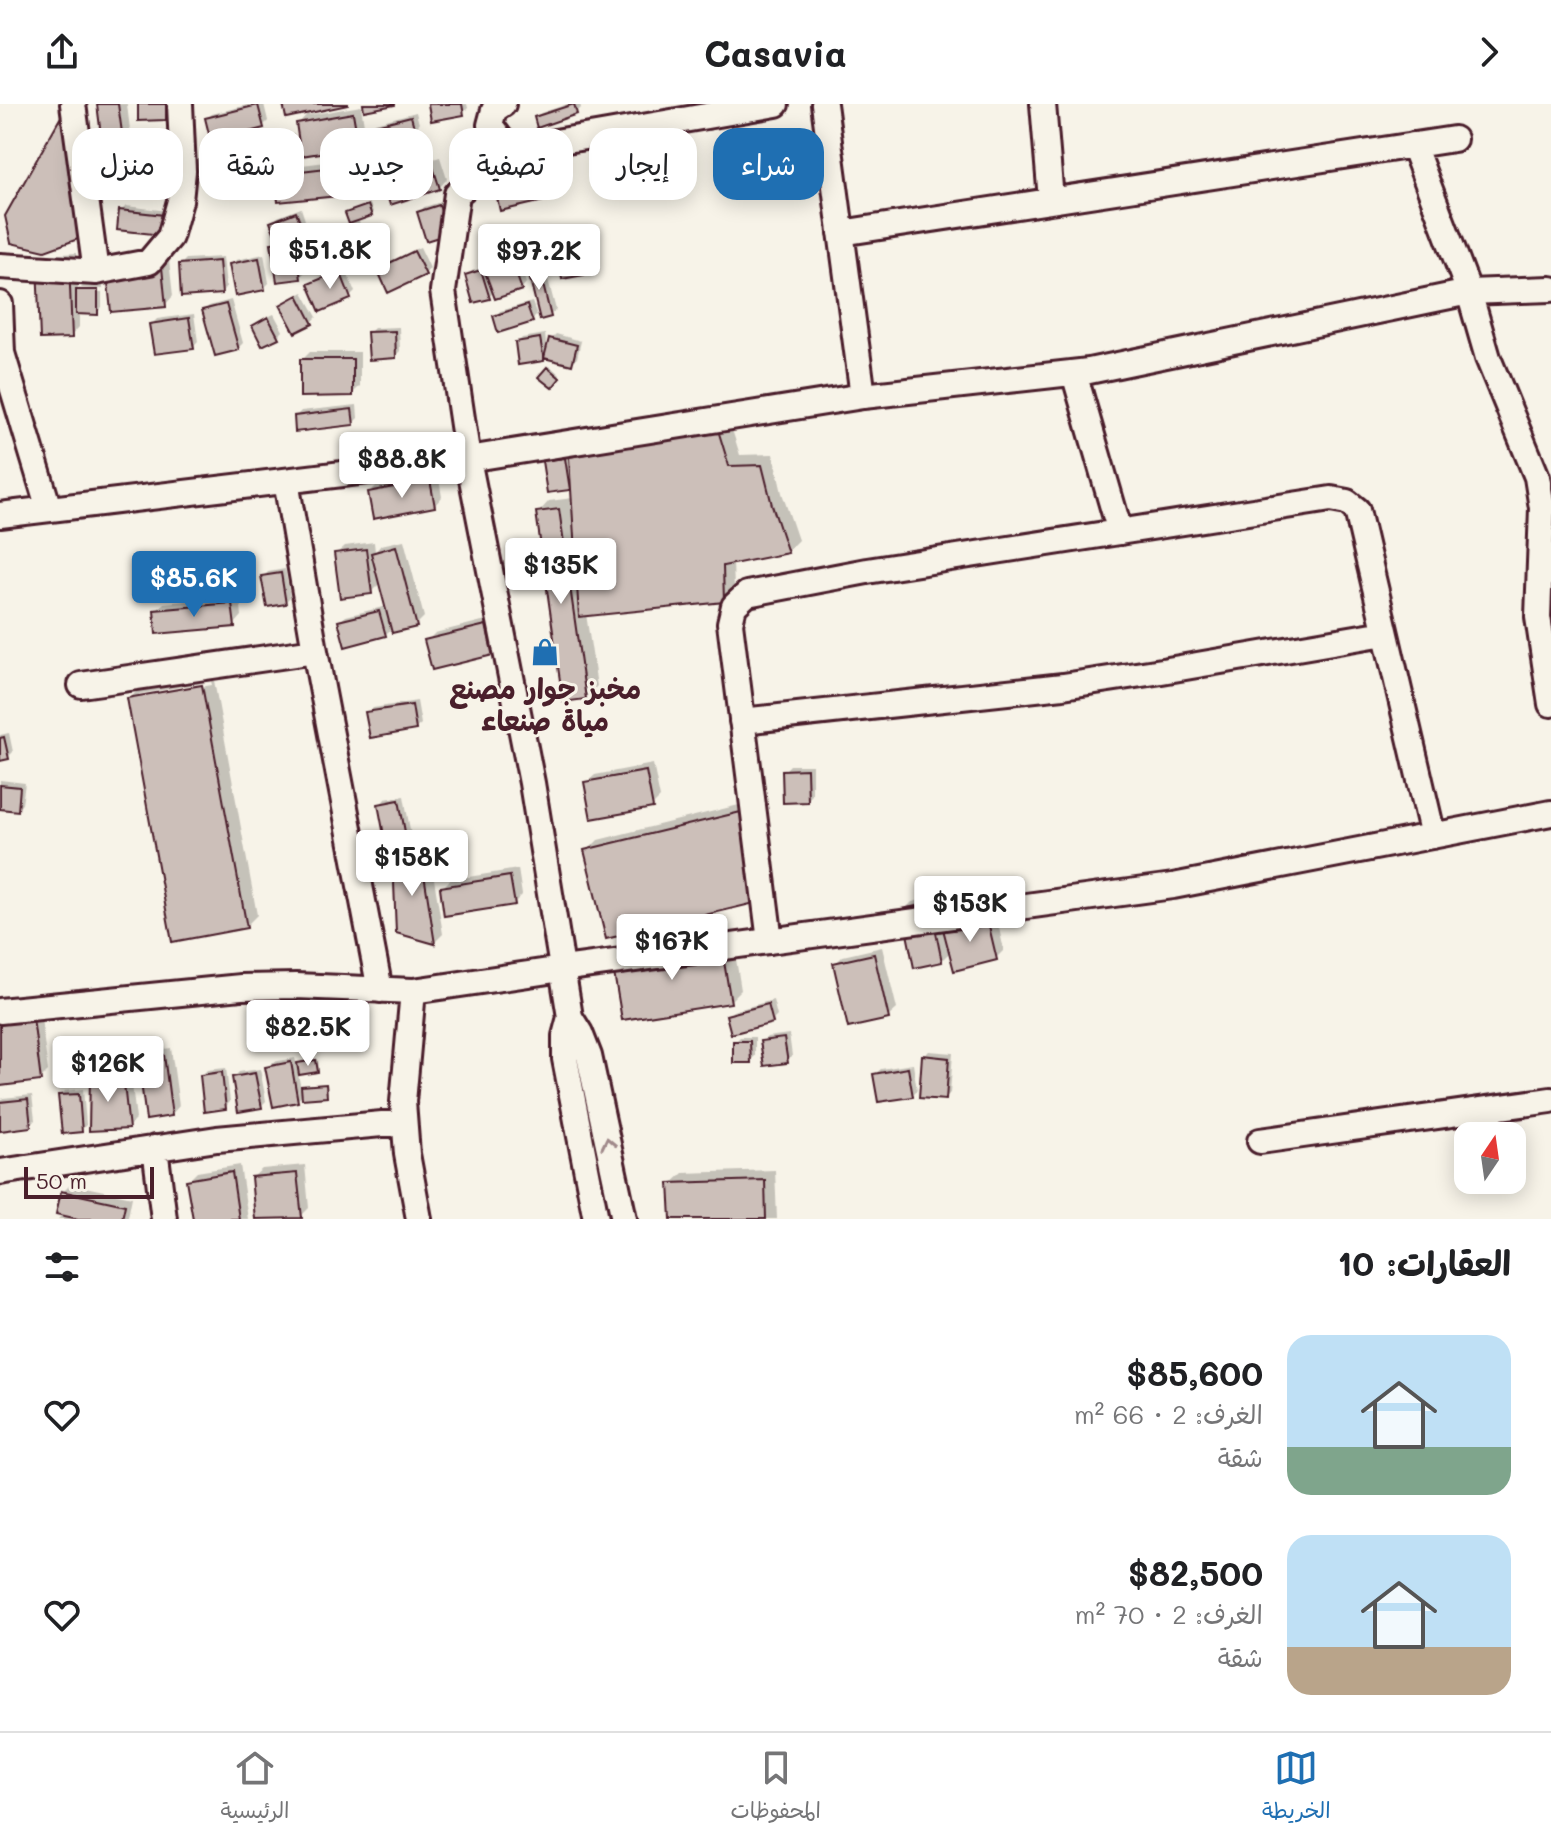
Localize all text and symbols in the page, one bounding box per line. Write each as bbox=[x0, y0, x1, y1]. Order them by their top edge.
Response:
text: Casavia bbox=[704, 29, 847, 76]
icon: share bbox=[40, 30, 84, 74]
icon: forward bbox=[1467, 30, 1511, 74]
chip: منزل bbox=[72, 128, 183, 200]
chip: شقة bbox=[199, 128, 304, 200]
chip: جديد bbox=[320, 128, 433, 200]
chip: تصفية bbox=[449, 128, 573, 200]
chip: إيجار bbox=[589, 128, 697, 200]
chip: شراء bbox=[713, 128, 824, 200]
pin: $51.8K bbox=[265, 223, 395, 291]
pin: $97.2K bbox=[474, 224, 604, 292]
text: $51.8K bbox=[288, 232, 372, 266]
text: $97.2K bbox=[496, 233, 582, 267]
pin: $88.8K bbox=[337, 432, 467, 500]
text: $88.8K bbox=[357, 441, 447, 475]
pin: $135K bbox=[505, 538, 617, 606]
text: $135K bbox=[523, 547, 599, 581]
pin: $85.6K bbox=[129, 551, 259, 619]
text: $85.6K bbox=[150, 560, 238, 594]
shop icon: مخبز جوار مصنع مياة صنعاء bbox=[530, 637, 560, 667]
place label: مخبز جوار مصنع مياة صنعاء bbox=[449, 670, 641, 738]
pin: $158K bbox=[356, 830, 468, 898]
text: $158K bbox=[374, 839, 450, 873]
pin: $153K bbox=[914, 876, 1026, 944]
text: $153K bbox=[932, 885, 1008, 919]
pin: $167K bbox=[616, 914, 728, 982]
text: $167K bbox=[635, 923, 709, 957]
pin: $82.5K bbox=[243, 1000, 373, 1068]
text: $82.5K bbox=[264, 1009, 352, 1043]
pin: $126K bbox=[52, 1036, 164, 1104]
text: $126K bbox=[71, 1045, 145, 1079]
north arrow bbox=[1454, 1122, 1526, 1194]
map controls bbox=[1454, 1122, 1526, 1194]
one-way arrow bbox=[600, 1136, 617, 1150]
scale bar bbox=[24, 1163, 154, 1199]
text: 50 m bbox=[36, 1166, 87, 1195]
text: العقارات: 10 bbox=[1337, 1240, 1511, 1285]
icon: filters bbox=[40, 1245, 84, 1289]
text: $85,600 bbox=[1126, 1350, 1263, 1395]
icon: home bbox=[1351, 1367, 1447, 1463]
icon: heart bbox=[40, 1393, 84, 1437]
text: الغرف: 2 · 66 m² bbox=[1074, 1397, 1263, 1431]
text: شقة bbox=[1218, 1440, 1263, 1474]
text: $82,500 bbox=[1128, 1550, 1263, 1595]
icon: home bbox=[1351, 1567, 1447, 1663]
icon: heart bbox=[40, 1593, 84, 1637]
text: الغرف: 2 · 70 m² bbox=[1075, 1597, 1263, 1631]
text: شقة bbox=[1218, 1640, 1263, 1674]
tab: الرئيسية bbox=[220, 1746, 290, 1830]
tab: المحفوظات bbox=[730, 1746, 821, 1830]
tab: الخريطة bbox=[1262, 1746, 1331, 1830]

